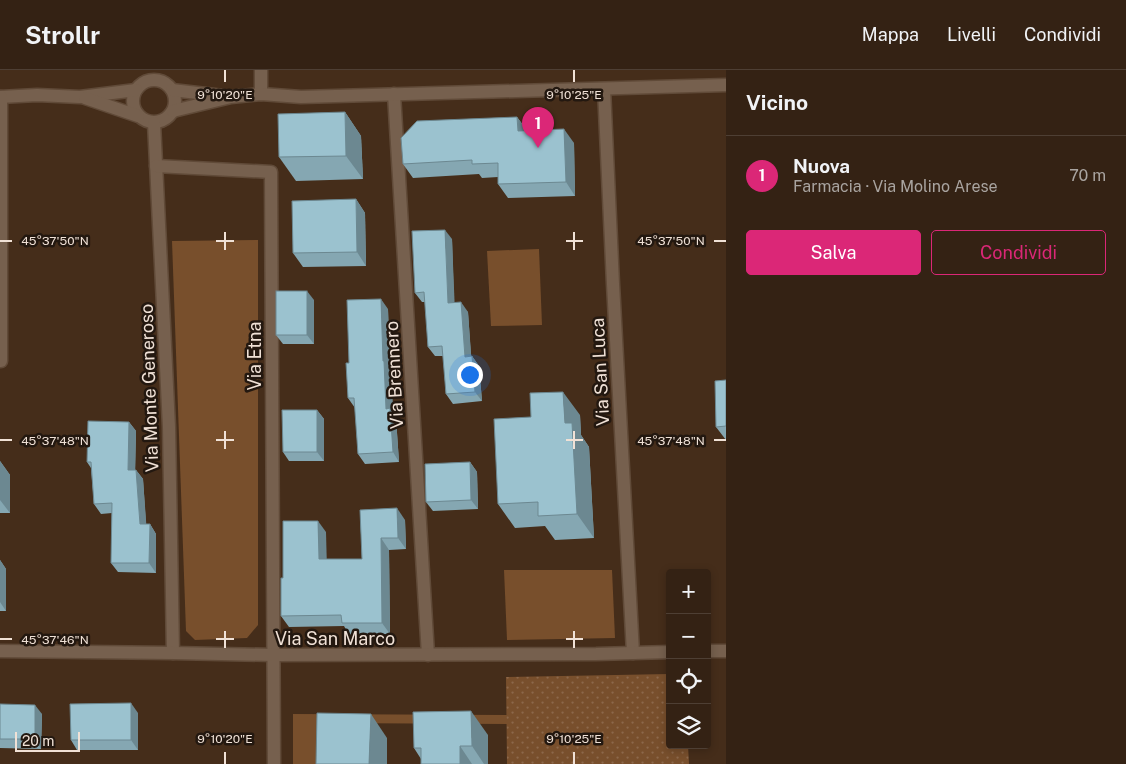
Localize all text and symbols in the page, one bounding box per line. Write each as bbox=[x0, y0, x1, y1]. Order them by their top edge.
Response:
text: Strollr bbox=[25, 21, 100, 49]
text: Mappa bbox=[862, 24, 919, 45]
text: Livelli bbox=[947, 24, 996, 45]
text: Condividi bbox=[1024, 24, 1101, 45]
text: 9°10'20"E bbox=[197, 88, 253, 102]
text: 9°10'25"E bbox=[546, 88, 602, 102]
text: Vicino bbox=[746, 90, 808, 115]
pin: 1 bbox=[522, 107, 554, 148]
text: Nuova bbox=[793, 155, 850, 177]
text: 1 bbox=[759, 166, 765, 185]
text: 70 m bbox=[1069, 166, 1106, 185]
text: Farmacia · Via Molino Arese bbox=[793, 177, 998, 196]
button: Salva bbox=[746, 230, 921, 275]
button: Condividi bbox=[931, 230, 1106, 275]
text: 45°37'50"N bbox=[21, 234, 89, 248]
text: 45°37'50"N bbox=[637, 234, 705, 248]
street label: Via Monte Generoso bbox=[136, 303, 162, 473]
street label: Via San Luca bbox=[587, 317, 613, 427]
street label: Via Brennero bbox=[381, 320, 407, 430]
street label: Via Etna bbox=[244, 322, 265, 390]
your location bbox=[457, 362, 483, 388]
text: 45°37'48"N bbox=[21, 434, 89, 448]
text: 45°37'48"N bbox=[637, 434, 705, 448]
map controls bbox=[666, 569, 711, 749]
button: + bbox=[666, 569, 711, 614]
button: − bbox=[666, 614, 711, 659]
street label: Via San Marco bbox=[275, 628, 395, 649]
text: 45°37'46"N bbox=[21, 633, 89, 647]
button: locate bbox=[666, 659, 711, 704]
button: layers bbox=[666, 704, 711, 749]
scale bar bbox=[15, 729, 80, 752]
text: 9°10'20"E bbox=[197, 732, 253, 746]
text: 9°10'25"E bbox=[546, 732, 602, 746]
text: 20 m bbox=[22, 733, 54, 749]

